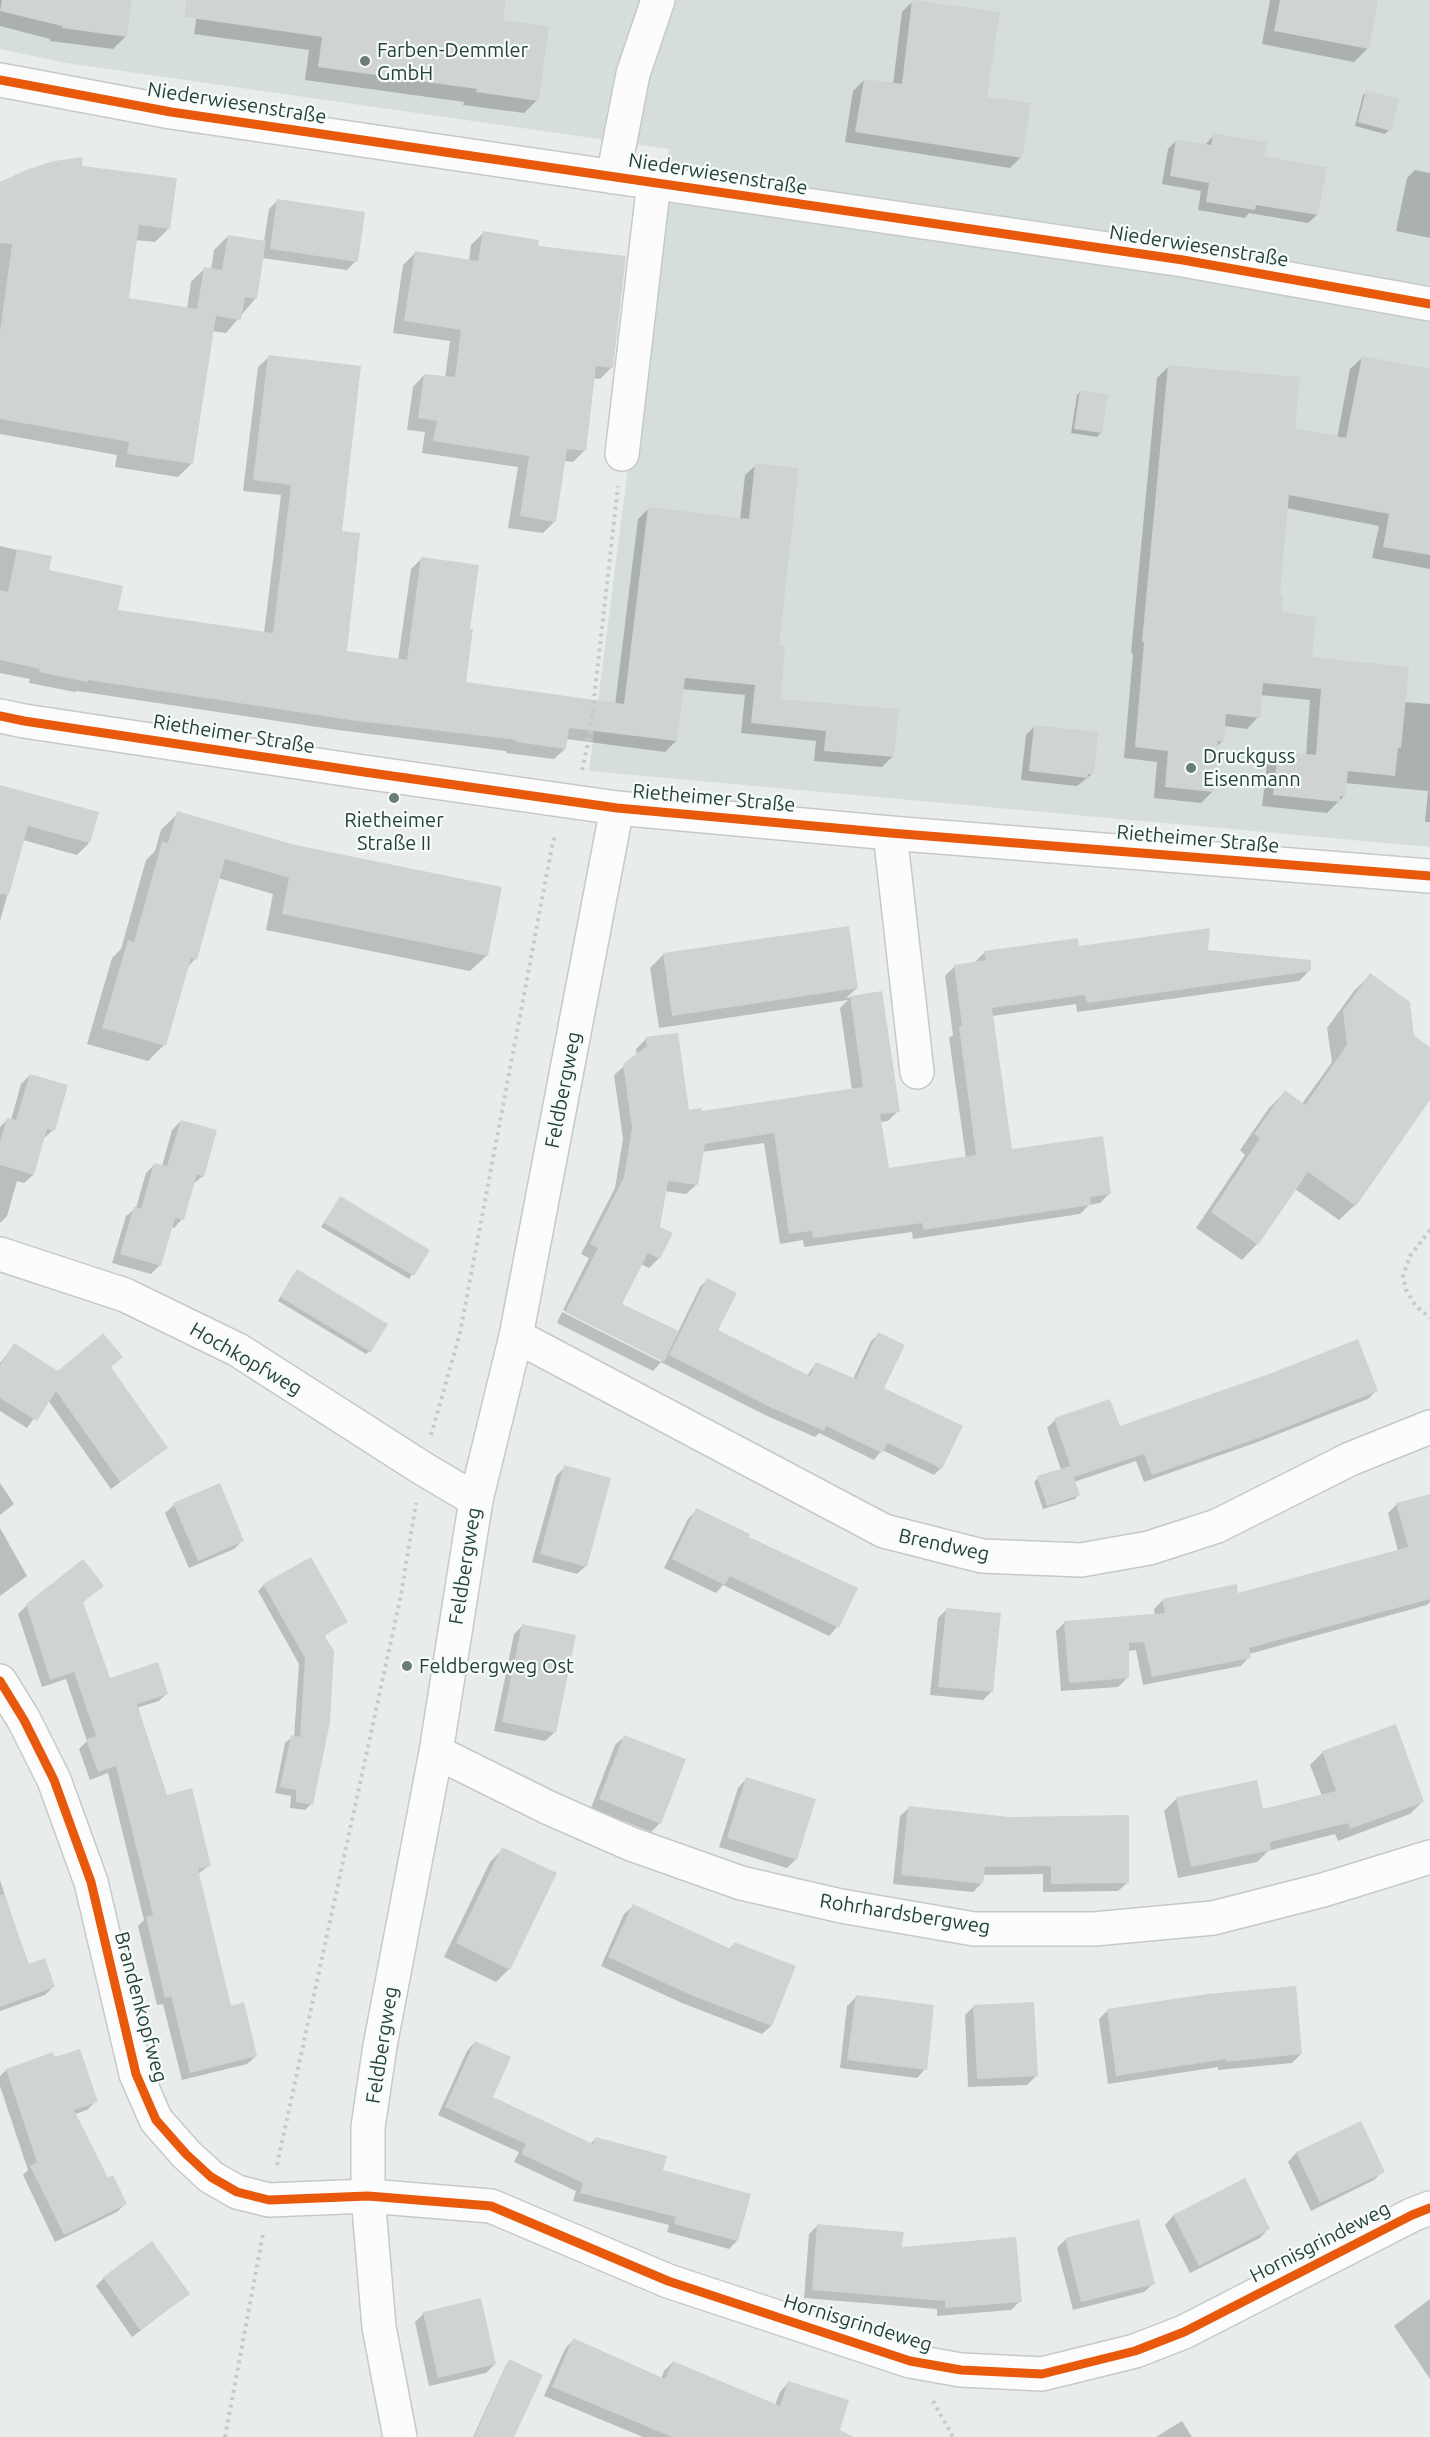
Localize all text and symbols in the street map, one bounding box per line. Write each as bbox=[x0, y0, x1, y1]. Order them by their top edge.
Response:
place label: Farben-Demmler GmbH bbox=[377, 38, 528, 85]
marker: Farben-Demmler GmbH bbox=[358, 54, 372, 68]
street label: Niederwiesenstraße bbox=[146, 77, 328, 129]
street label: Niederwiesenstraße bbox=[627, 148, 809, 200]
street label: Niederwiesenstraße bbox=[1108, 220, 1290, 272]
street label: Rietheimer Straße bbox=[151, 709, 317, 759]
place label: Druckguss Eisenmann bbox=[1203, 744, 1301, 791]
marker: Druckguss Eisenmann bbox=[1184, 761, 1198, 775]
street label: Rietheimer Straße bbox=[632, 779, 796, 817]
marker: Rietheimer Straße II bbox=[387, 791, 401, 805]
place label: Rietheimer Straße II bbox=[344, 808, 444, 855]
street label: Rietheimer Straße bbox=[1116, 820, 1280, 858]
street label: Feldbergweg bbox=[540, 1030, 586, 1150]
street label: Hochkopfweg bbox=[186, 1317, 306, 1401]
street label: Feldbergweg bbox=[444, 1506, 486, 1626]
street label: Brendweg bbox=[896, 1524, 992, 1566]
place label: Feldbergweg Ost bbox=[419, 1654, 574, 1678]
marker: Feldbergweg Ost bbox=[400, 1659, 414, 1673]
street label: Rohrhardsbergweg bbox=[818, 1889, 992, 1939]
street label: Brandenkopfweg bbox=[109, 1929, 173, 2085]
street label: Feldbergweg bbox=[361, 1985, 403, 2105]
street label: Hornisgrindeweg bbox=[1246, 2196, 1394, 2288]
street label: Hornisgrindeweg bbox=[781, 2289, 935, 2357]

